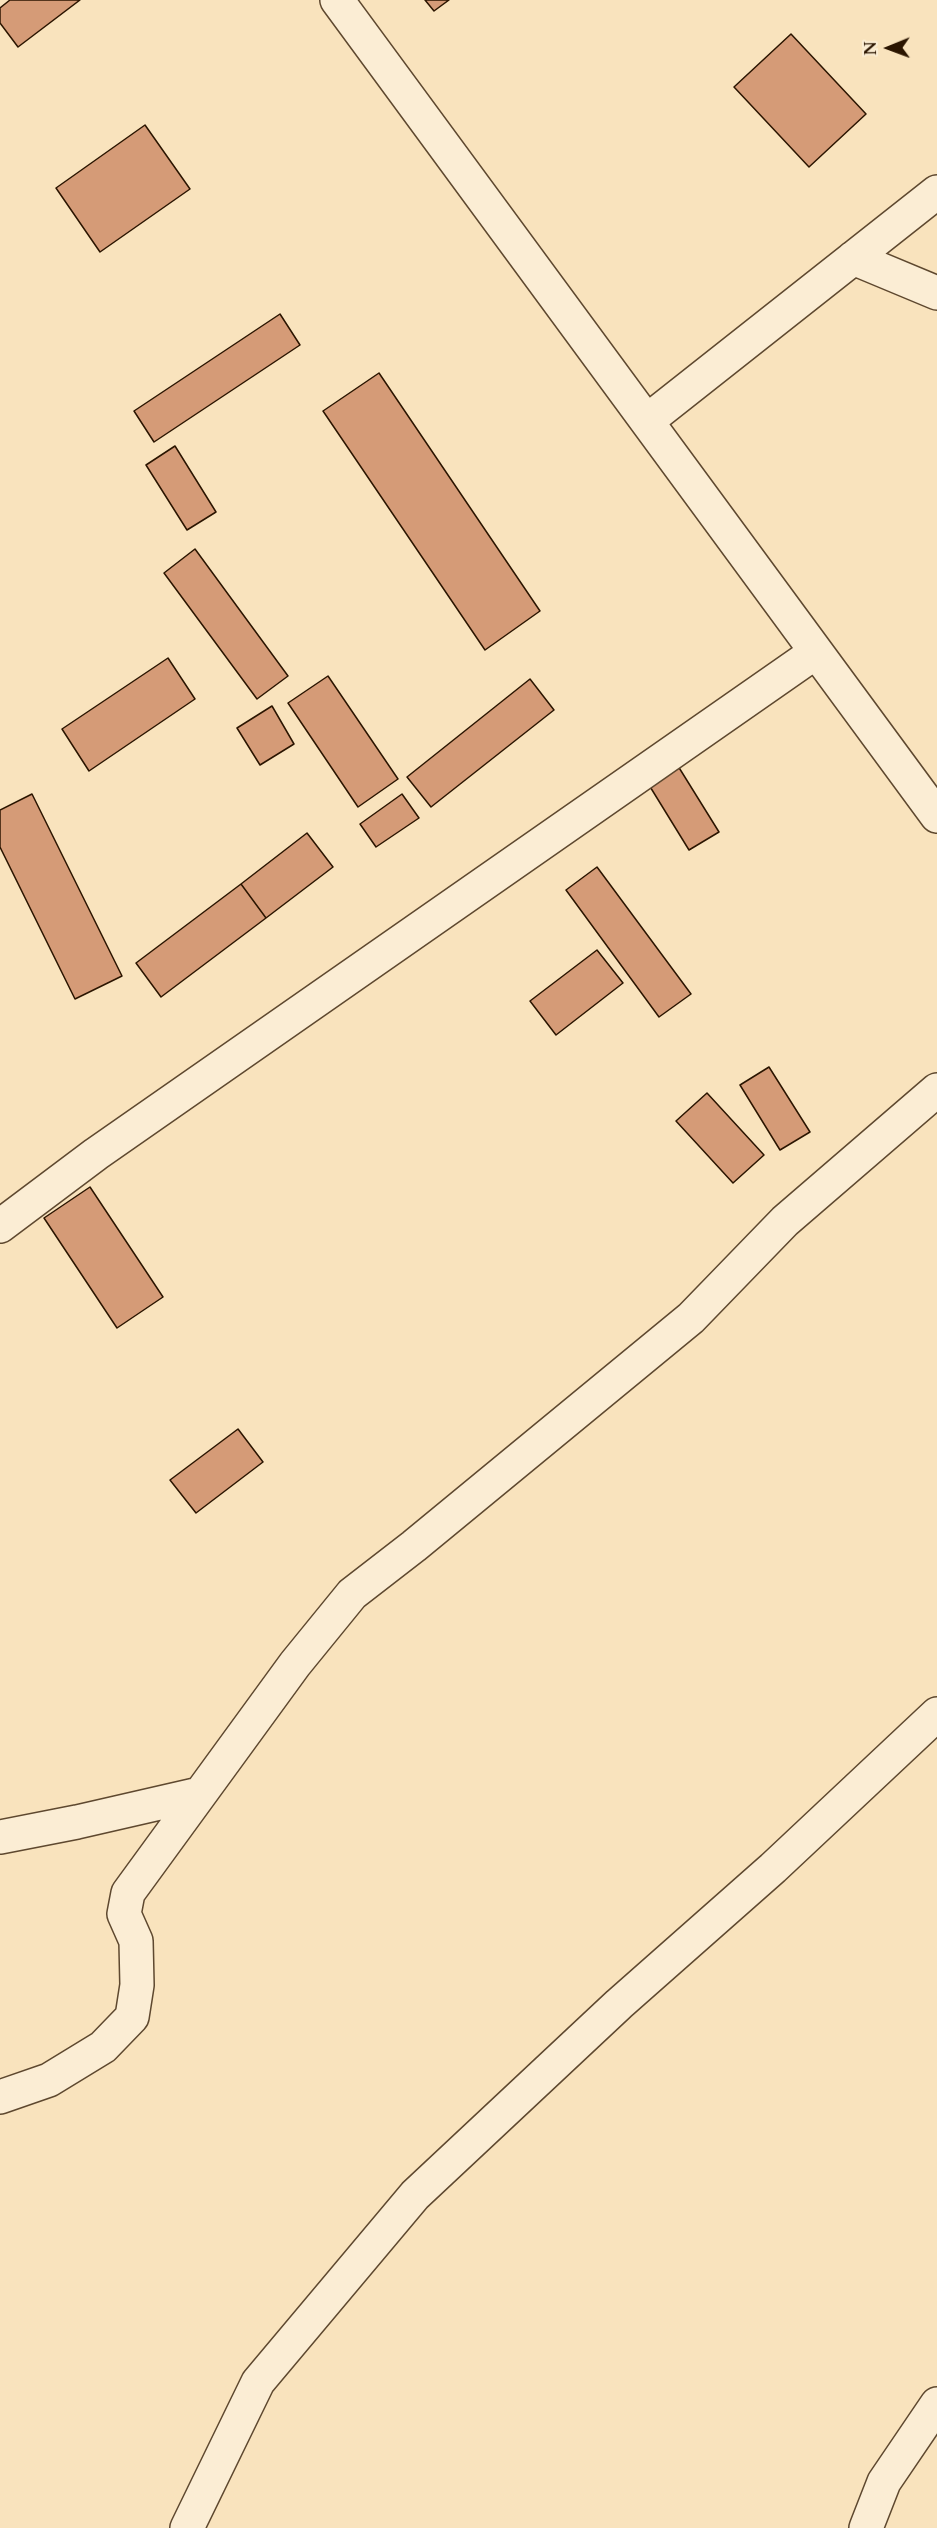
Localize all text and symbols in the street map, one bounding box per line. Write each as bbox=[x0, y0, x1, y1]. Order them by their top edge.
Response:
north arrow bbox=[859, 18, 919, 78]
text: N bbox=[860, 41, 882, 55]

